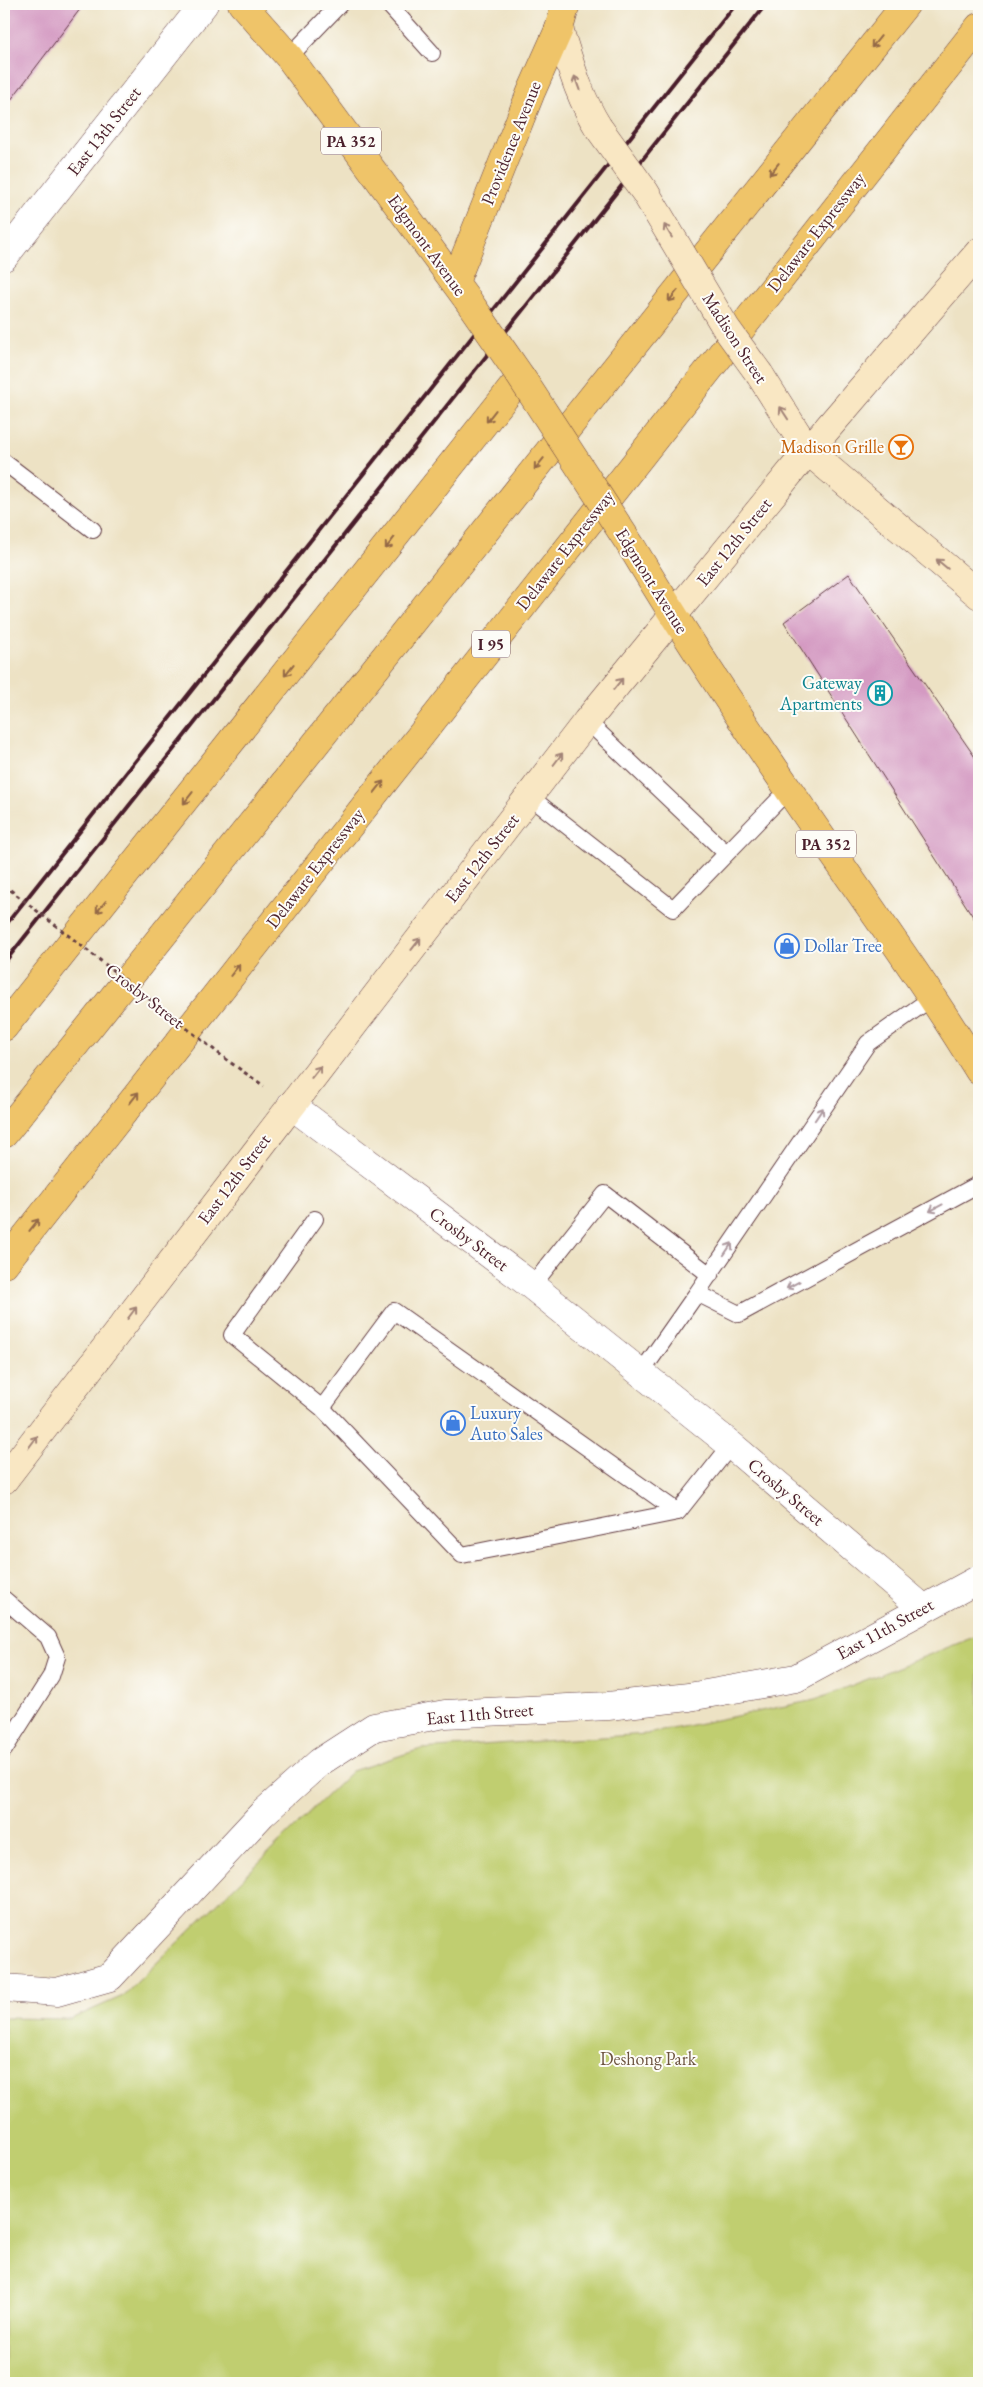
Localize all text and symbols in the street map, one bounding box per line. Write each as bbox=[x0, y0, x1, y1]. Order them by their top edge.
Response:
one-way arrow bbox=[870, 35, 881, 48]
one-way arrow bbox=[572, 76, 581, 91]
street label: Providence Avenue bbox=[475, 77, 546, 208]
street label: East 13th Street bbox=[62, 81, 146, 180]
road number: PA 352 bbox=[321, 128, 381, 154]
one-way arrow bbox=[769, 162, 780, 175]
street label: Delaware Expressway bbox=[761, 167, 870, 296]
street label: Edgmont Avenue bbox=[383, 189, 472, 300]
one-way arrow bbox=[662, 224, 672, 238]
street label: Madison Street bbox=[697, 288, 774, 388]
one-way arrow bbox=[668, 289, 679, 302]
one-way arrow bbox=[779, 406, 790, 420]
one-way arrow bbox=[485, 409, 496, 422]
bar icon: Madison Grille bbox=[888, 434, 914, 460]
place label: Madison Grille bbox=[780, 435, 884, 458]
one-way arrow bbox=[534, 457, 544, 471]
street label: Delaware Expressway bbox=[510, 485, 619, 614]
street label: East 12th Street bbox=[691, 492, 777, 591]
street label: Edgmont Avenue bbox=[611, 524, 694, 638]
one-way arrow bbox=[384, 536, 395, 549]
one-way arrow bbox=[936, 559, 949, 570]
road number: I 95 bbox=[472, 630, 510, 658]
one-way arrow bbox=[283, 663, 294, 676]
place label: Gateway Apartments bbox=[779, 671, 862, 715]
one-way arrow bbox=[612, 677, 623, 690]
building icon: Gateway Apartments bbox=[867, 680, 893, 706]
one-way arrow bbox=[553, 752, 563, 766]
one-way arrow bbox=[373, 781, 384, 794]
one-way arrow bbox=[182, 791, 193, 804]
street label: Delaware Expressway bbox=[260, 803, 369, 932]
street label: East 12th Street bbox=[440, 808, 524, 907]
road number: PA 352 bbox=[796, 831, 856, 858]
one-way arrow bbox=[95, 900, 106, 913]
shop icon: Dollar Tree bbox=[774, 933, 800, 959]
place label: Dollar Tree bbox=[804, 934, 882, 957]
one-way arrow bbox=[410, 938, 421, 951]
street label: Crosby Street bbox=[101, 958, 189, 1034]
one-way arrow bbox=[229, 964, 240, 977]
one-way arrow bbox=[311, 1066, 322, 1079]
one-way arrow bbox=[129, 1091, 140, 1104]
one-way arrow bbox=[814, 1108, 824, 1122]
street label: East 12th Street bbox=[192, 1129, 275, 1228]
street label: Crosby Street bbox=[425, 1201, 514, 1276]
one-way arrow bbox=[930, 1203, 944, 1213]
one-way arrow bbox=[28, 1219, 39, 1232]
one-way arrow bbox=[723, 1242, 733, 1256]
one-way arrow bbox=[786, 1280, 801, 1290]
one-way arrow bbox=[127, 1306, 138, 1319]
place label: Luxury Auto Sales bbox=[469, 1401, 543, 1445]
shop icon: Luxury Auto Sales bbox=[440, 1410, 466, 1436]
one-way arrow bbox=[28, 1435, 39, 1448]
street label: Crosby Street bbox=[743, 1453, 830, 1531]
street label: East 11th Street bbox=[832, 1592, 938, 1665]
street label: East 11th Street bbox=[426, 1697, 535, 1730]
park label: Deshong Park bbox=[600, 2047, 697, 2070]

